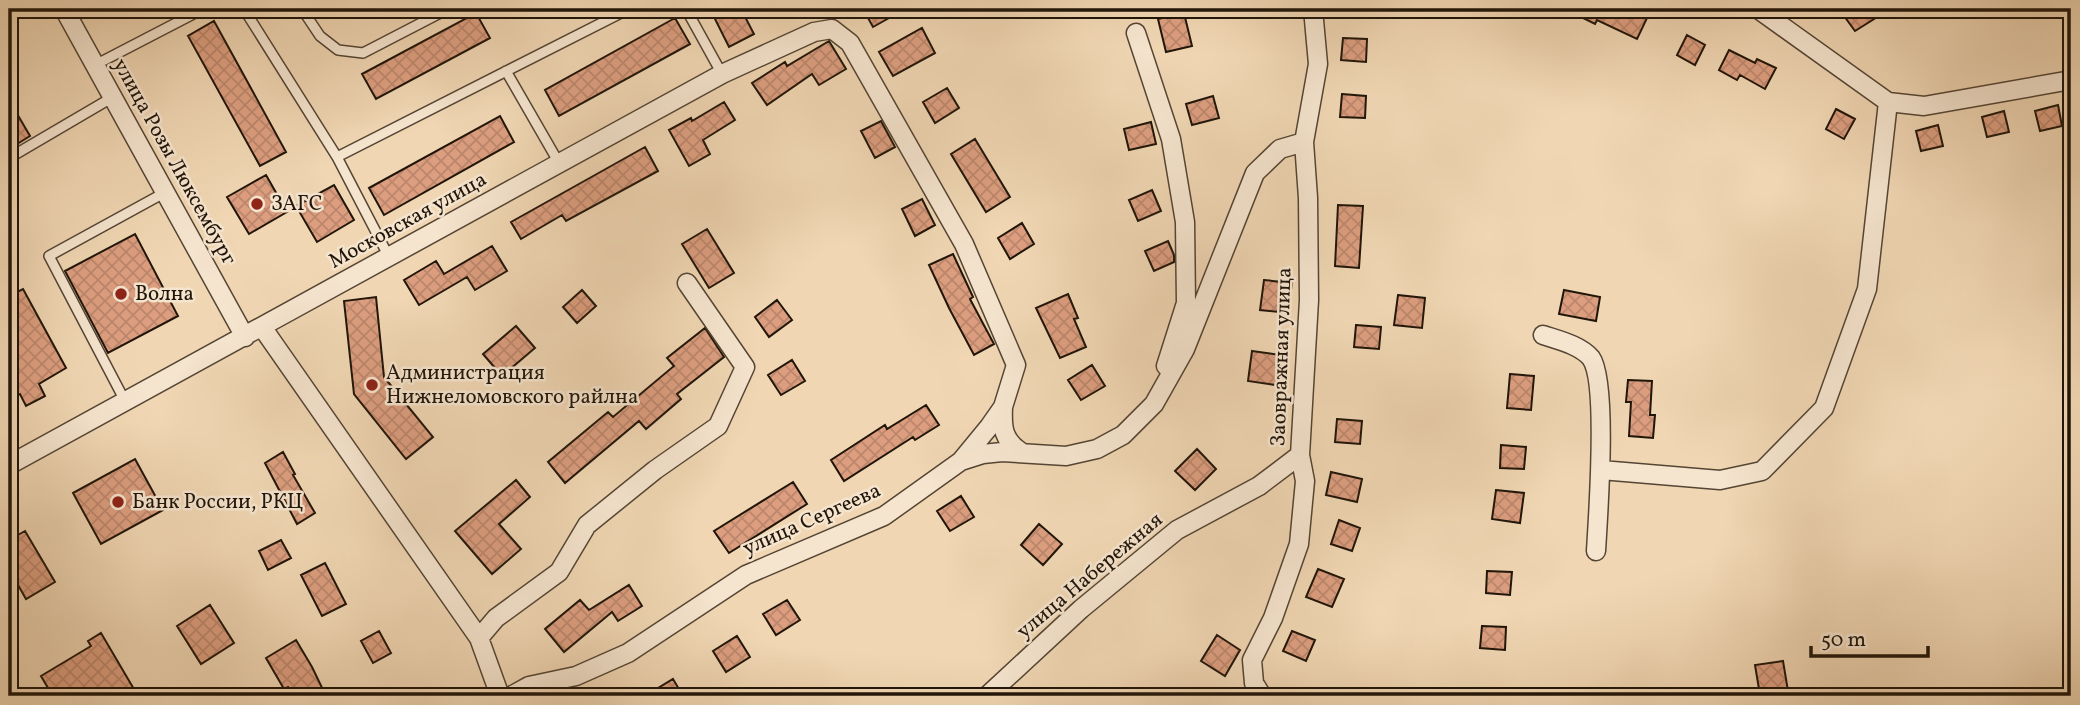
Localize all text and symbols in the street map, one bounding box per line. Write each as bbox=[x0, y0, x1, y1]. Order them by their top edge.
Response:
street label: улица Розы Люксембург bbox=[105, 54, 243, 270]
street label: Московская улица bbox=[324, 166, 492, 276]
place label: ЗАГС bbox=[271, 190, 322, 219]
marker: ЗАГС bbox=[249, 196, 265, 212]
street label: Заовражная улица bbox=[1264, 267, 1300, 447]
place label: Волна bbox=[135, 280, 194, 309]
marker: Волна bbox=[113, 286, 129, 302]
place label: Администрация Нижнеломовского райлна bbox=[386, 359, 638, 412]
marker: Администрация Нижнеломовского райлна bbox=[364, 377, 380, 393]
street label: улица Сергеева bbox=[738, 477, 886, 563]
place label: Банк России, РКЦ bbox=[132, 488, 304, 517]
marker: Банк России, РКЦ bbox=[110, 494, 126, 510]
street label: улица Набережная bbox=[1011, 506, 1169, 646]
scale bar bbox=[1811, 614, 1928, 658]
text: 50 m bbox=[1821, 626, 1866, 655]

